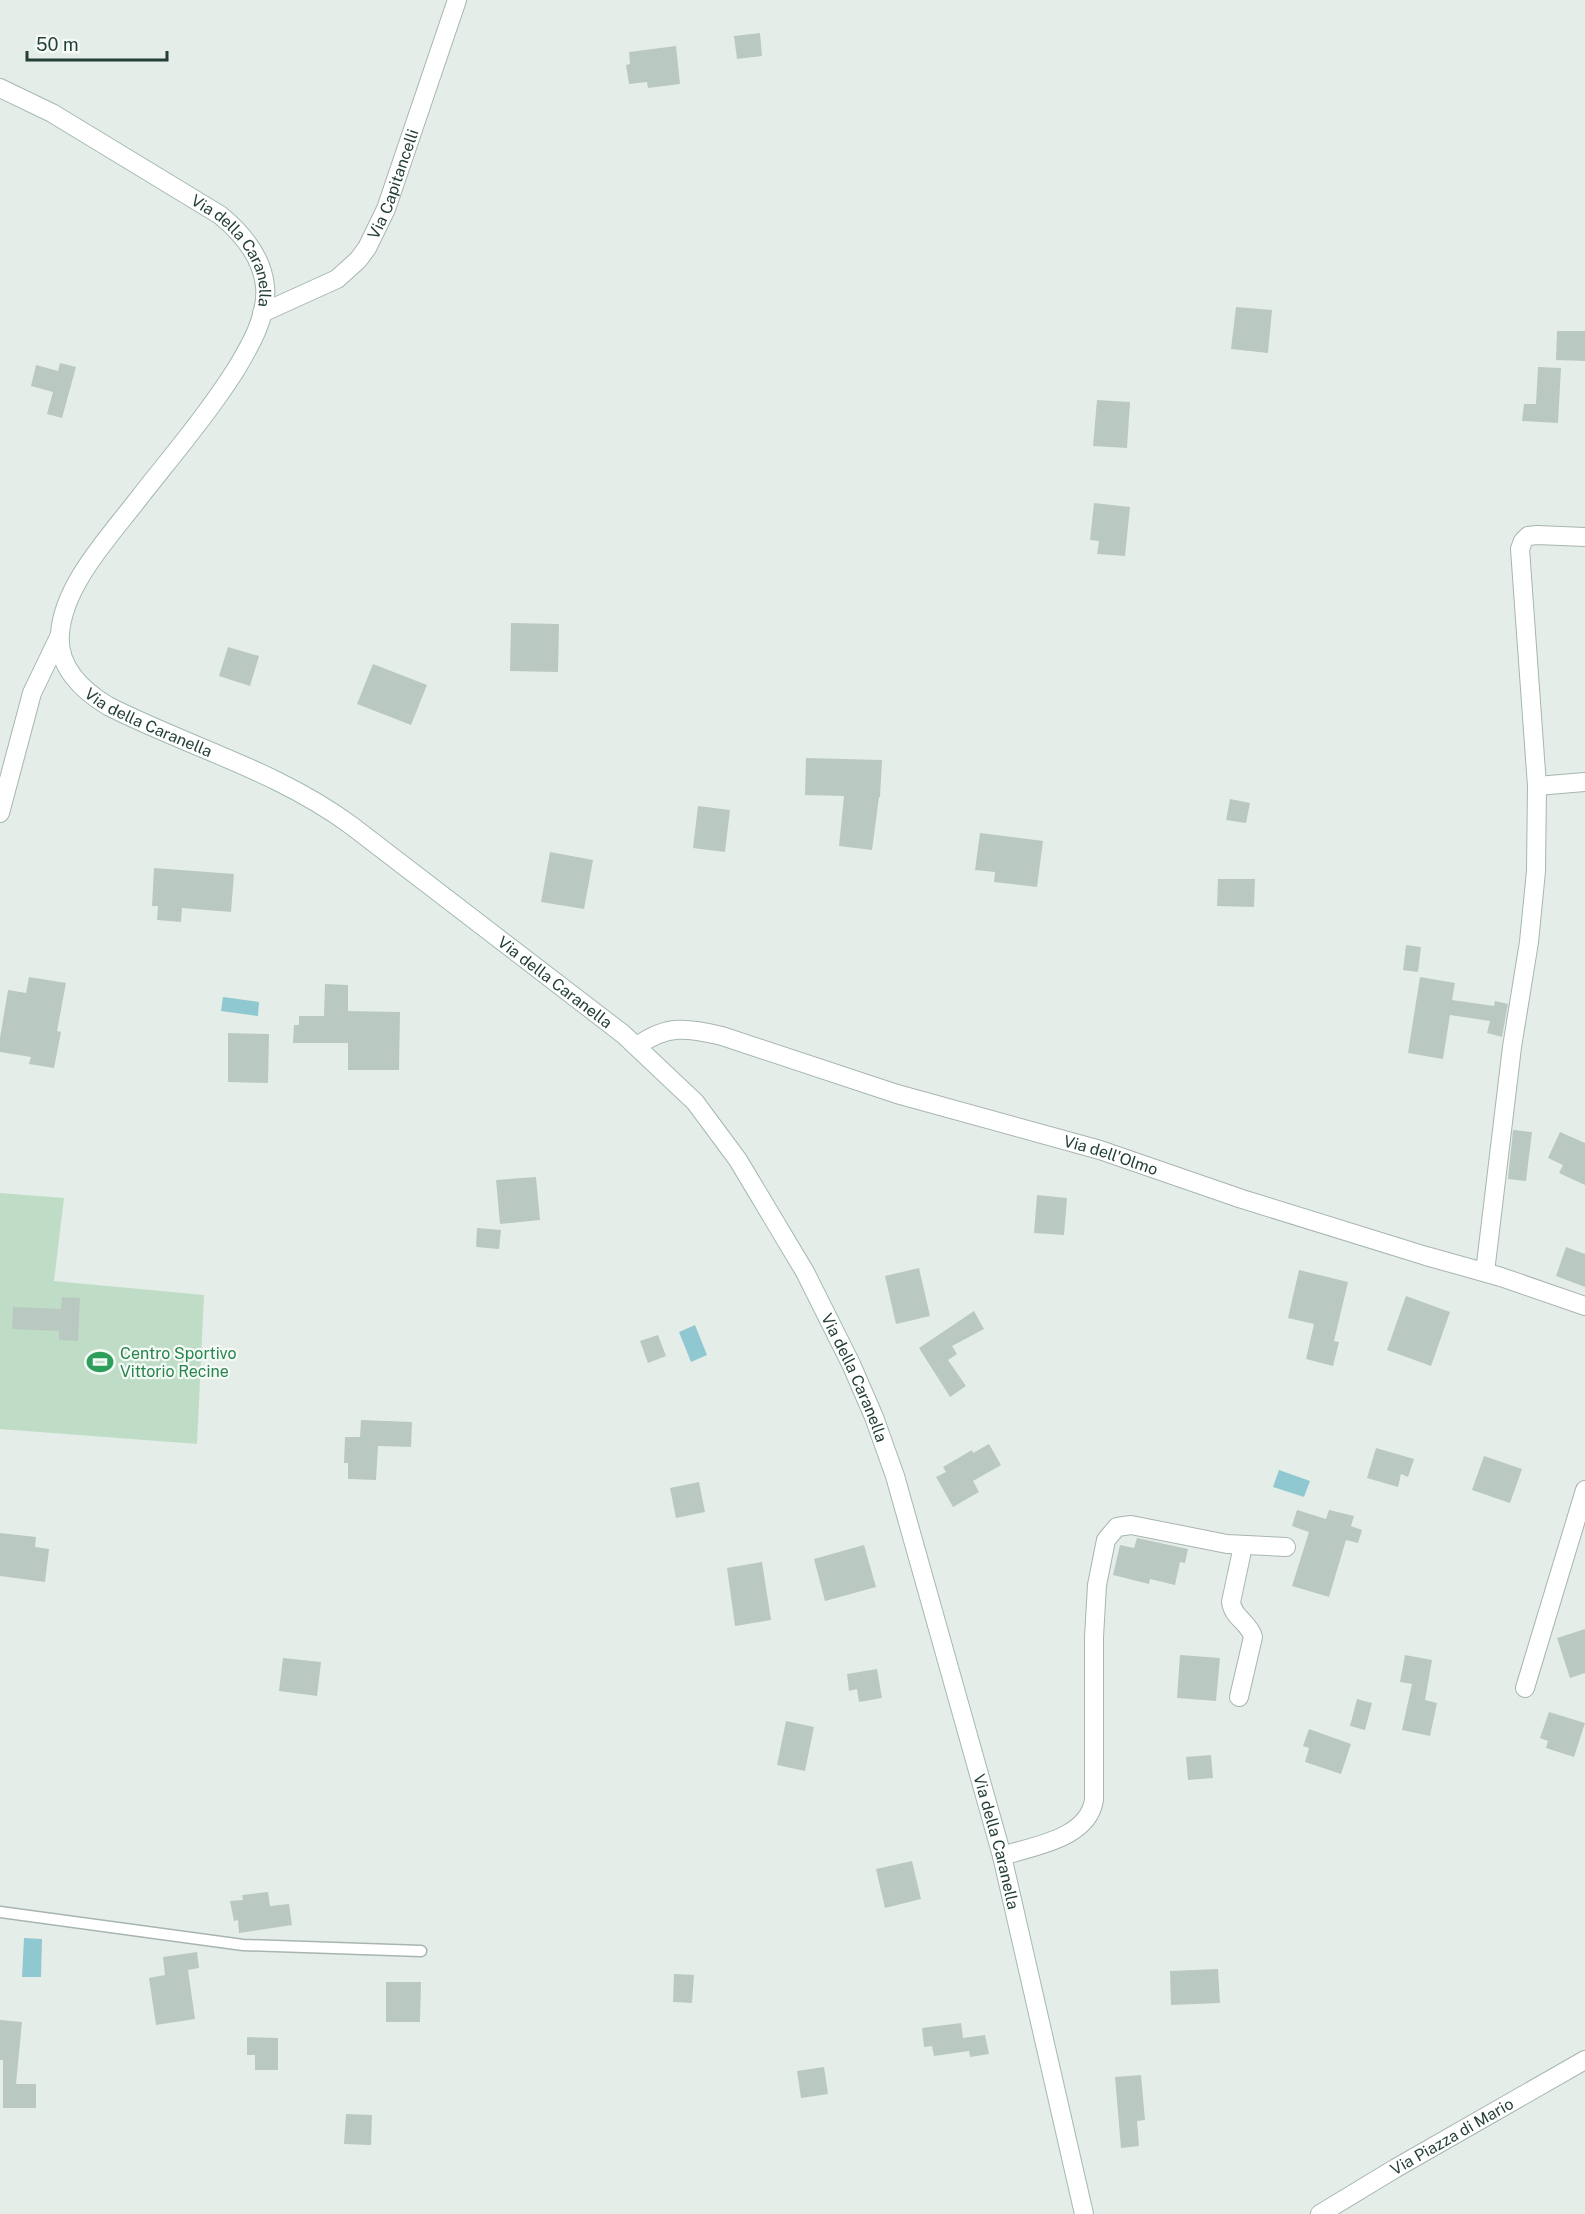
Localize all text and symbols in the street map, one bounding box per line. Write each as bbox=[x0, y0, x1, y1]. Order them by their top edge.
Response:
scale bar bbox=[27, 24, 166, 62]
text: 50 m bbox=[36, 34, 79, 55]
street label: Via Capitancelli bbox=[364, 127, 422, 242]
street label: Via della Caranella bbox=[188, 191, 274, 308]
street label: Via della Caranella bbox=[81, 684, 215, 761]
street label: Via della Caranella bbox=[494, 932, 616, 1032]
street label: Via dell'Olmo bbox=[1061, 1131, 1160, 1179]
street label: Via della Caranella bbox=[817, 1310, 891, 1445]
place label: Centro Sportivo Vittorio Recine bbox=[120, 1344, 237, 1381]
sports icon: Centro Sportivo Vittorio Recine bbox=[85, 1347, 115, 1377]
street label: Via della Caranella bbox=[969, 1772, 1023, 1911]
street label: Via Piazza di Mario bbox=[1387, 2094, 1517, 2179]

